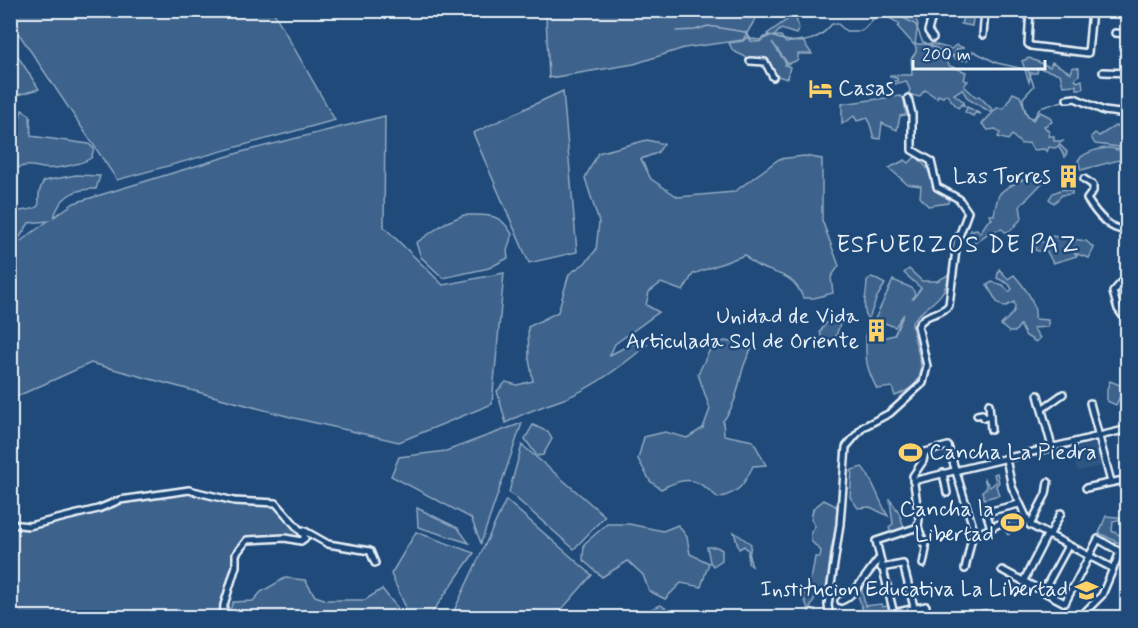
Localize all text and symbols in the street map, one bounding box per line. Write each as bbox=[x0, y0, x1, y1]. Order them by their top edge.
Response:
scale bar bbox=[913, 33, 1045, 71]
text: 200 m bbox=[922, 43, 971, 67]
place label: Casas bbox=[838, 75, 895, 103]
hotel icon: Casas bbox=[807, 76, 833, 102]
place label: Las Torres bbox=[953, 163, 1051, 191]
building icon: Las Torres bbox=[1056, 164, 1082, 190]
district label: ESFUERZOS DE PAZ bbox=[836, 230, 1080, 261]
place label: Unidad de Vida Articulada Sol de Oriente bbox=[626, 303, 860, 356]
building icon: Unidad de Vida Articulada Sol de Oriente bbox=[864, 317, 890, 343]
place label: Cancha La Piedra bbox=[929, 439, 1097, 467]
sports icon: Cancha La Piedra bbox=[898, 440, 924, 466]
place label: Cancha la Libertad bbox=[900, 496, 994, 549]
sports icon: Cancha la Libertad bbox=[999, 510, 1025, 536]
place label: Institucion Educativa La Libertad bbox=[760, 576, 1068, 604]
school or university icon: Institucion Educativa La Libertad bbox=[1073, 577, 1099, 603]

